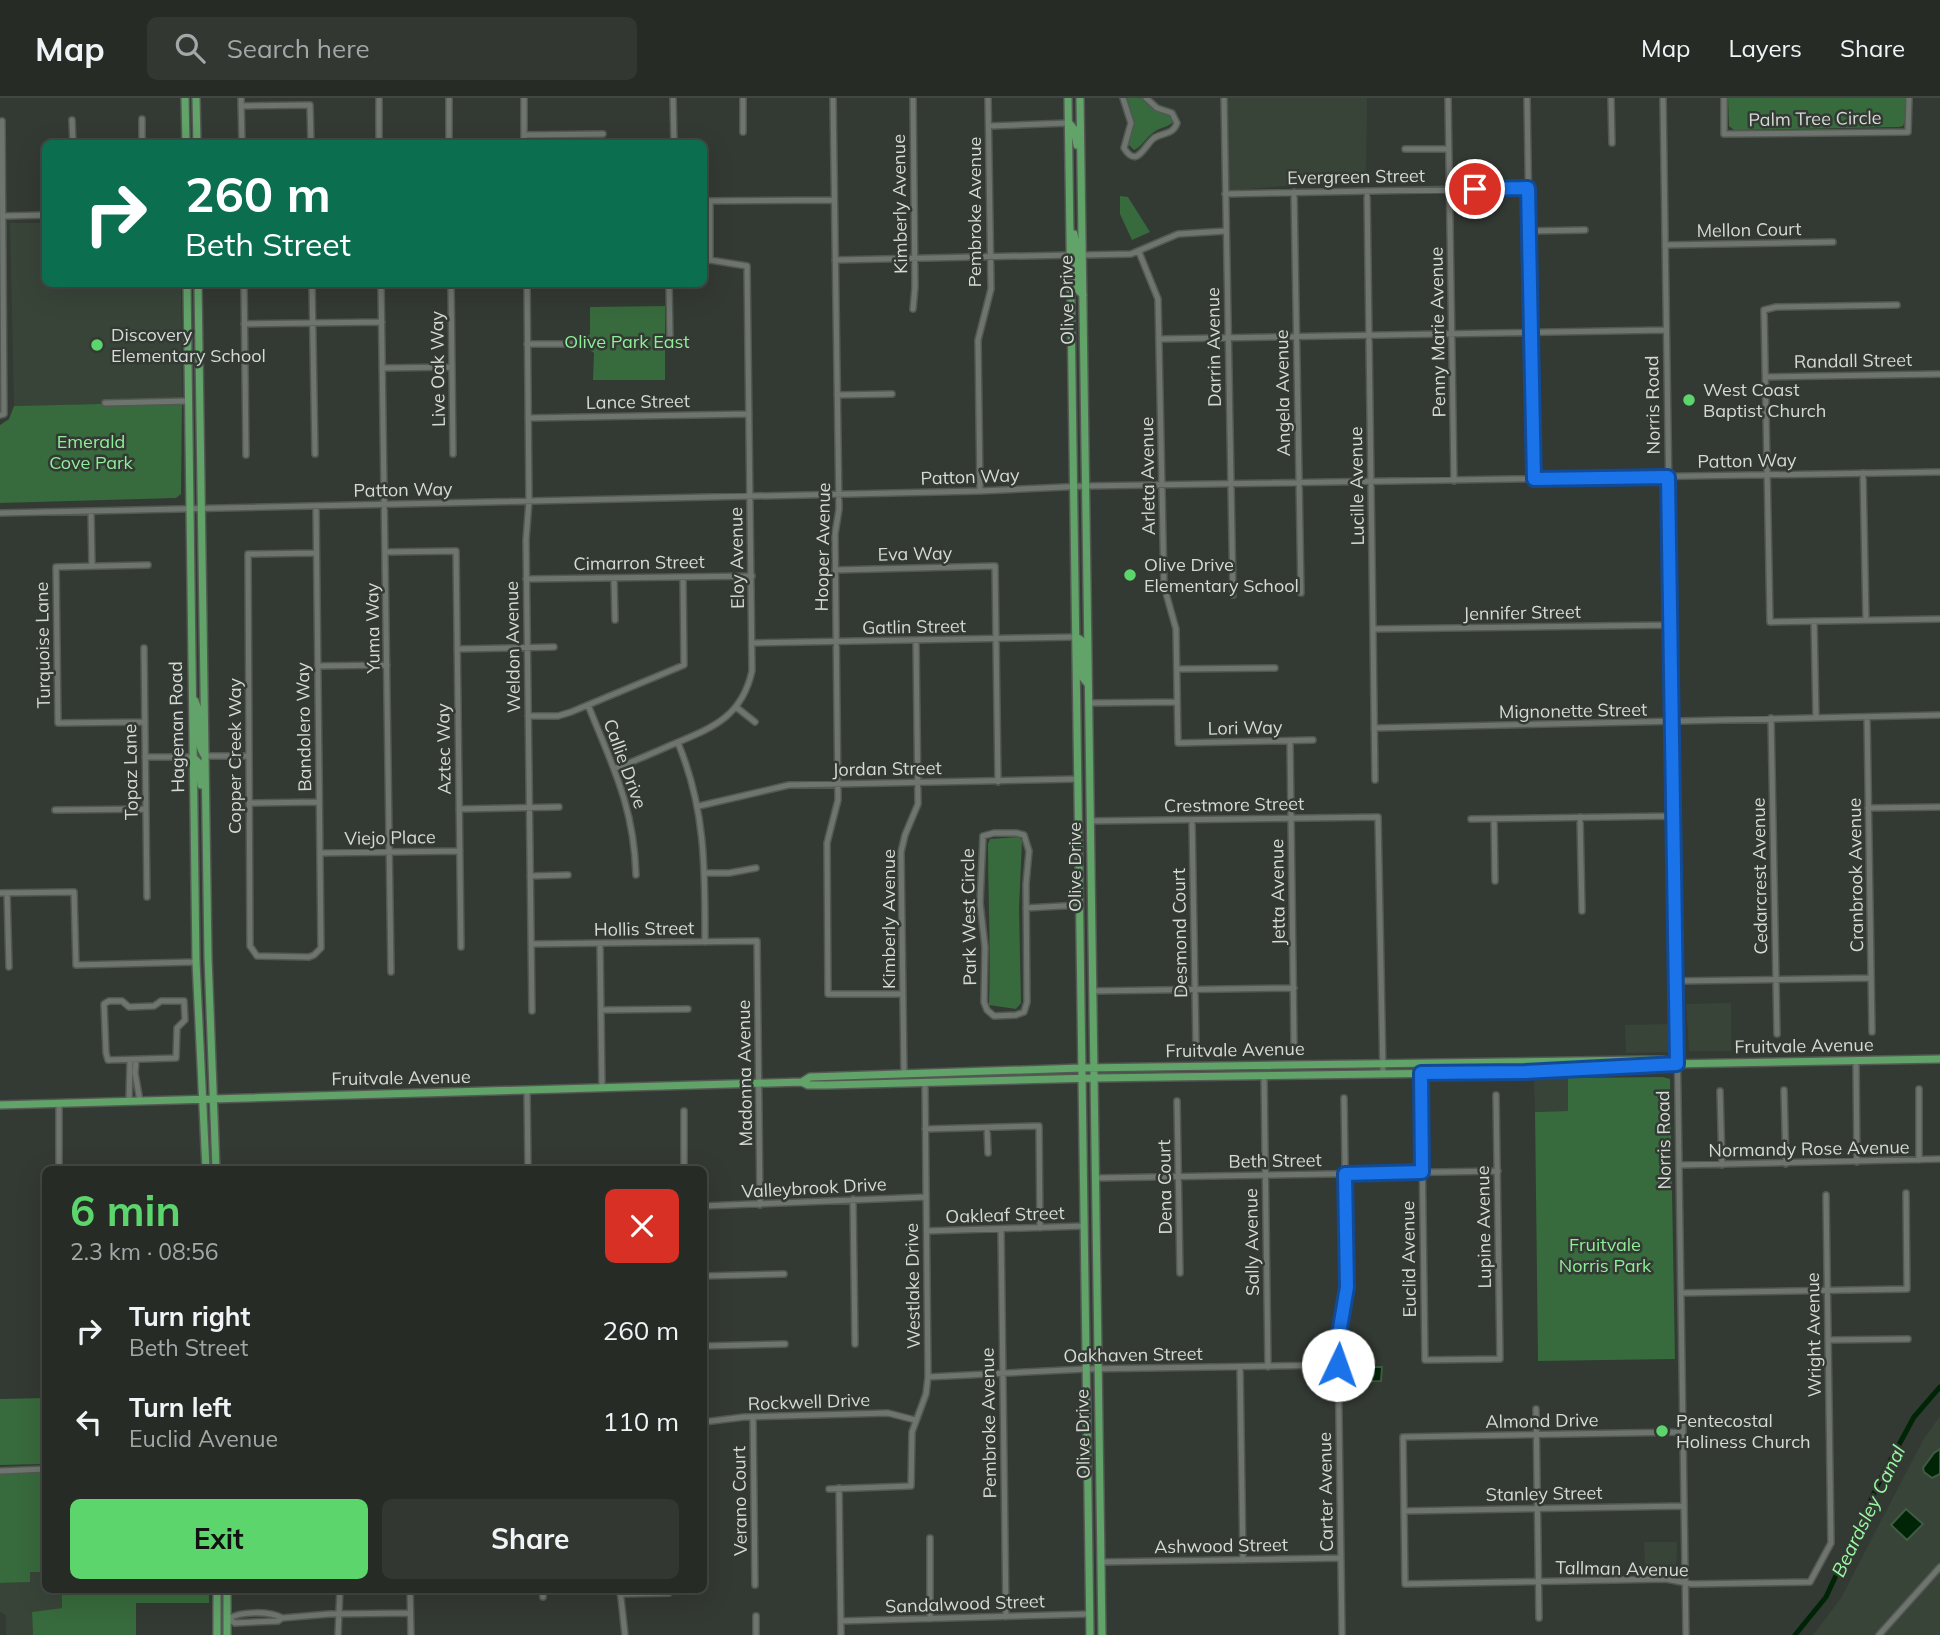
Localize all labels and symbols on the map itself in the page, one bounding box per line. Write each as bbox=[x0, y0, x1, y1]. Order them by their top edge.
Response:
street label: Palm Tree Circle bbox=[1748, 106, 1882, 131]
street label: Kimberly Avenue bbox=[887, 134, 912, 274]
street label: Pembroke Avenue bbox=[963, 137, 986, 287]
pin bbox=[1445, 159, 1505, 219]
street label: Evergreen Street bbox=[1287, 164, 1425, 189]
street label: Mellon Court bbox=[1696, 217, 1802, 242]
street label: Penny Marie Avenue bbox=[1425, 247, 1450, 418]
street label: Olive Drive bbox=[1054, 255, 1079, 345]
street label: Darrin Avenue bbox=[1201, 287, 1226, 407]
street label: Live Oak Way bbox=[425, 310, 450, 427]
place label: Discovery Elementary School bbox=[111, 323, 266, 367]
street label: Angela Avenue bbox=[1270, 329, 1295, 457]
park label: Olive Park East bbox=[564, 330, 690, 353]
marker: Discovery Elementary School bbox=[89, 337, 105, 353]
street label: Randall Street bbox=[1794, 348, 1912, 373]
street label: Norris Road bbox=[1640, 355, 1665, 455]
place label: West Coast Baptist Church bbox=[1703, 378, 1826, 422]
street label: Lance Street bbox=[586, 389, 690, 414]
marker: West Coast Baptist Church bbox=[1681, 392, 1697, 408]
street label: Arleta Avenue bbox=[1135, 417, 1160, 535]
street label: Lucille Avenue bbox=[1344, 426, 1369, 546]
park label: Emerald Cove Park bbox=[49, 430, 134, 474]
street label: Patton Way bbox=[1697, 448, 1797, 473]
street label: Patton Way bbox=[920, 463, 1020, 490]
street label: Patton Way bbox=[353, 477, 453, 502]
street label: Hooper Avenue bbox=[810, 482, 835, 612]
street label: Eloy Avenue bbox=[724, 507, 749, 609]
street label: Eva Way bbox=[878, 541, 953, 566]
street label: Cimarron Street bbox=[573, 550, 705, 575]
place label: Olive Drive Elementary School bbox=[1144, 553, 1299, 597]
marker: Olive Drive Elementary School bbox=[1122, 567, 1138, 583]
street label: Weldon Avenue bbox=[500, 581, 525, 713]
street label: Turquoise Lane bbox=[30, 582, 55, 708]
street label: Yuma Way bbox=[360, 582, 385, 674]
street label: Jennifer Street bbox=[1463, 600, 1581, 625]
street label: Gatlin Street bbox=[862, 614, 966, 639]
street label: Hageman Road bbox=[164, 661, 189, 793]
street label: Bandolero Way bbox=[291, 662, 316, 792]
street label: Copper Creek Way bbox=[223, 678, 246, 834]
street label: Mignonette Street bbox=[1499, 698, 1647, 723]
street label: Aztec Way bbox=[431, 703, 456, 795]
street label: Lori Way bbox=[1207, 715, 1283, 740]
street label: Callie Drive bbox=[599, 716, 652, 812]
street label: Topaz Lane bbox=[118, 724, 143, 820]
street label: Jordan Street bbox=[832, 756, 942, 781]
street label: Crestmore Street bbox=[1164, 792, 1304, 817]
street label: Cedarcrest Avenue bbox=[1747, 797, 1772, 955]
street label: Cranbrook Avenue bbox=[1843, 798, 1868, 952]
street label: Olive Drive bbox=[1063, 822, 1086, 912]
street label: Viejo Place bbox=[344, 825, 436, 850]
street label: Jetta Avenue bbox=[1265, 839, 1290, 945]
street label: Park West Circle bbox=[956, 848, 981, 986]
street label: Kimberly Avenue bbox=[877, 849, 900, 989]
street label: Desmond Court bbox=[1167, 868, 1192, 998]
street label: Hollis Street bbox=[594, 916, 694, 941]
street label: Madonna Avenue bbox=[732, 1000, 757, 1147]
street label: Fruitvale Avenue bbox=[1734, 1033, 1874, 1058]
street label: Fruitvale Avenue bbox=[1165, 1037, 1305, 1062]
street label: Fruitvale Avenue bbox=[331, 1065, 471, 1090]
street label: Norris Road bbox=[1651, 1090, 1676, 1190]
street label: Normandy Rose Avenue bbox=[1708, 1135, 1910, 1162]
street label: Dena Court bbox=[1152, 1139, 1177, 1235]
street label: Beth Street bbox=[1228, 1148, 1322, 1173]
street label: Lupine Avenue bbox=[1471, 1165, 1496, 1289]
street label: Valleybrook Drive bbox=[741, 1172, 887, 1203]
street label: Sally Avenue bbox=[1239, 1188, 1264, 1296]
street label: Euclid Avenue bbox=[1396, 1200, 1421, 1318]
street label: Oakleaf Street bbox=[945, 1201, 1065, 1228]
street label: Westlake Drive bbox=[900, 1223, 925, 1349]
park label: Fruitvale Norris Park bbox=[1559, 1233, 1652, 1277]
street label: Wright Avenue bbox=[1801, 1272, 1826, 1398]
position arrow bbox=[1301, 1328, 1375, 1402]
street label: Oakhaven Street bbox=[1063, 1342, 1203, 1367]
street label: Pembroke Avenue bbox=[976, 1347, 1001, 1499]
street label: Rockwell Drive bbox=[747, 1388, 871, 1415]
street label: Olive Drive bbox=[1070, 1389, 1095, 1479]
street label: Almond Drive bbox=[1485, 1408, 1599, 1433]
place label: Pentecostal Holiness Church bbox=[1676, 1409, 1811, 1453]
marker: Pentecostal Holiness Church bbox=[1654, 1423, 1670, 1439]
street label: Carter Avenue bbox=[1313, 1432, 1338, 1552]
water label: Beardsley Canal bbox=[1826, 1441, 1910, 1581]
street label: Verano Court bbox=[727, 1446, 752, 1556]
street label: Stanley Street bbox=[1485, 1481, 1603, 1506]
street label: Ashwood Street bbox=[1154, 1533, 1288, 1558]
street label: Tallman Avenue bbox=[1555, 1556, 1689, 1581]
street label: Sandalwood Street bbox=[885, 1589, 1045, 1618]

